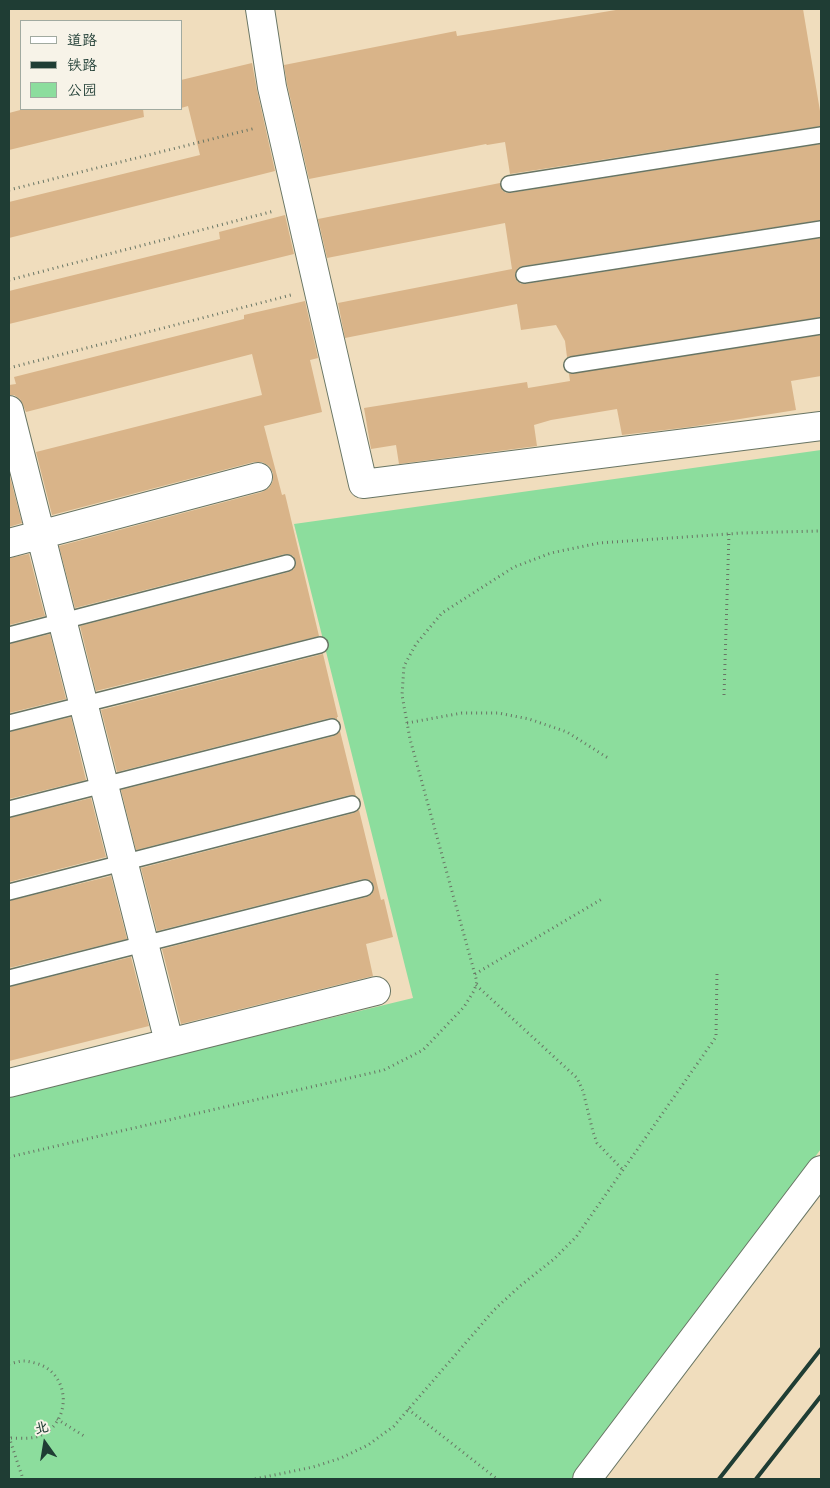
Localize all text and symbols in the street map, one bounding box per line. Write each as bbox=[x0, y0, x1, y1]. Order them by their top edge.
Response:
legend bbox=[20, 20, 182, 110]
text: 道路 bbox=[67, 31, 97, 49]
text: 铁路 bbox=[67, 56, 97, 74]
text: 公园 bbox=[67, 81, 97, 99]
north arrow bbox=[20, 1418, 70, 1468]
text: 北 bbox=[33, 1418, 50, 1438]

